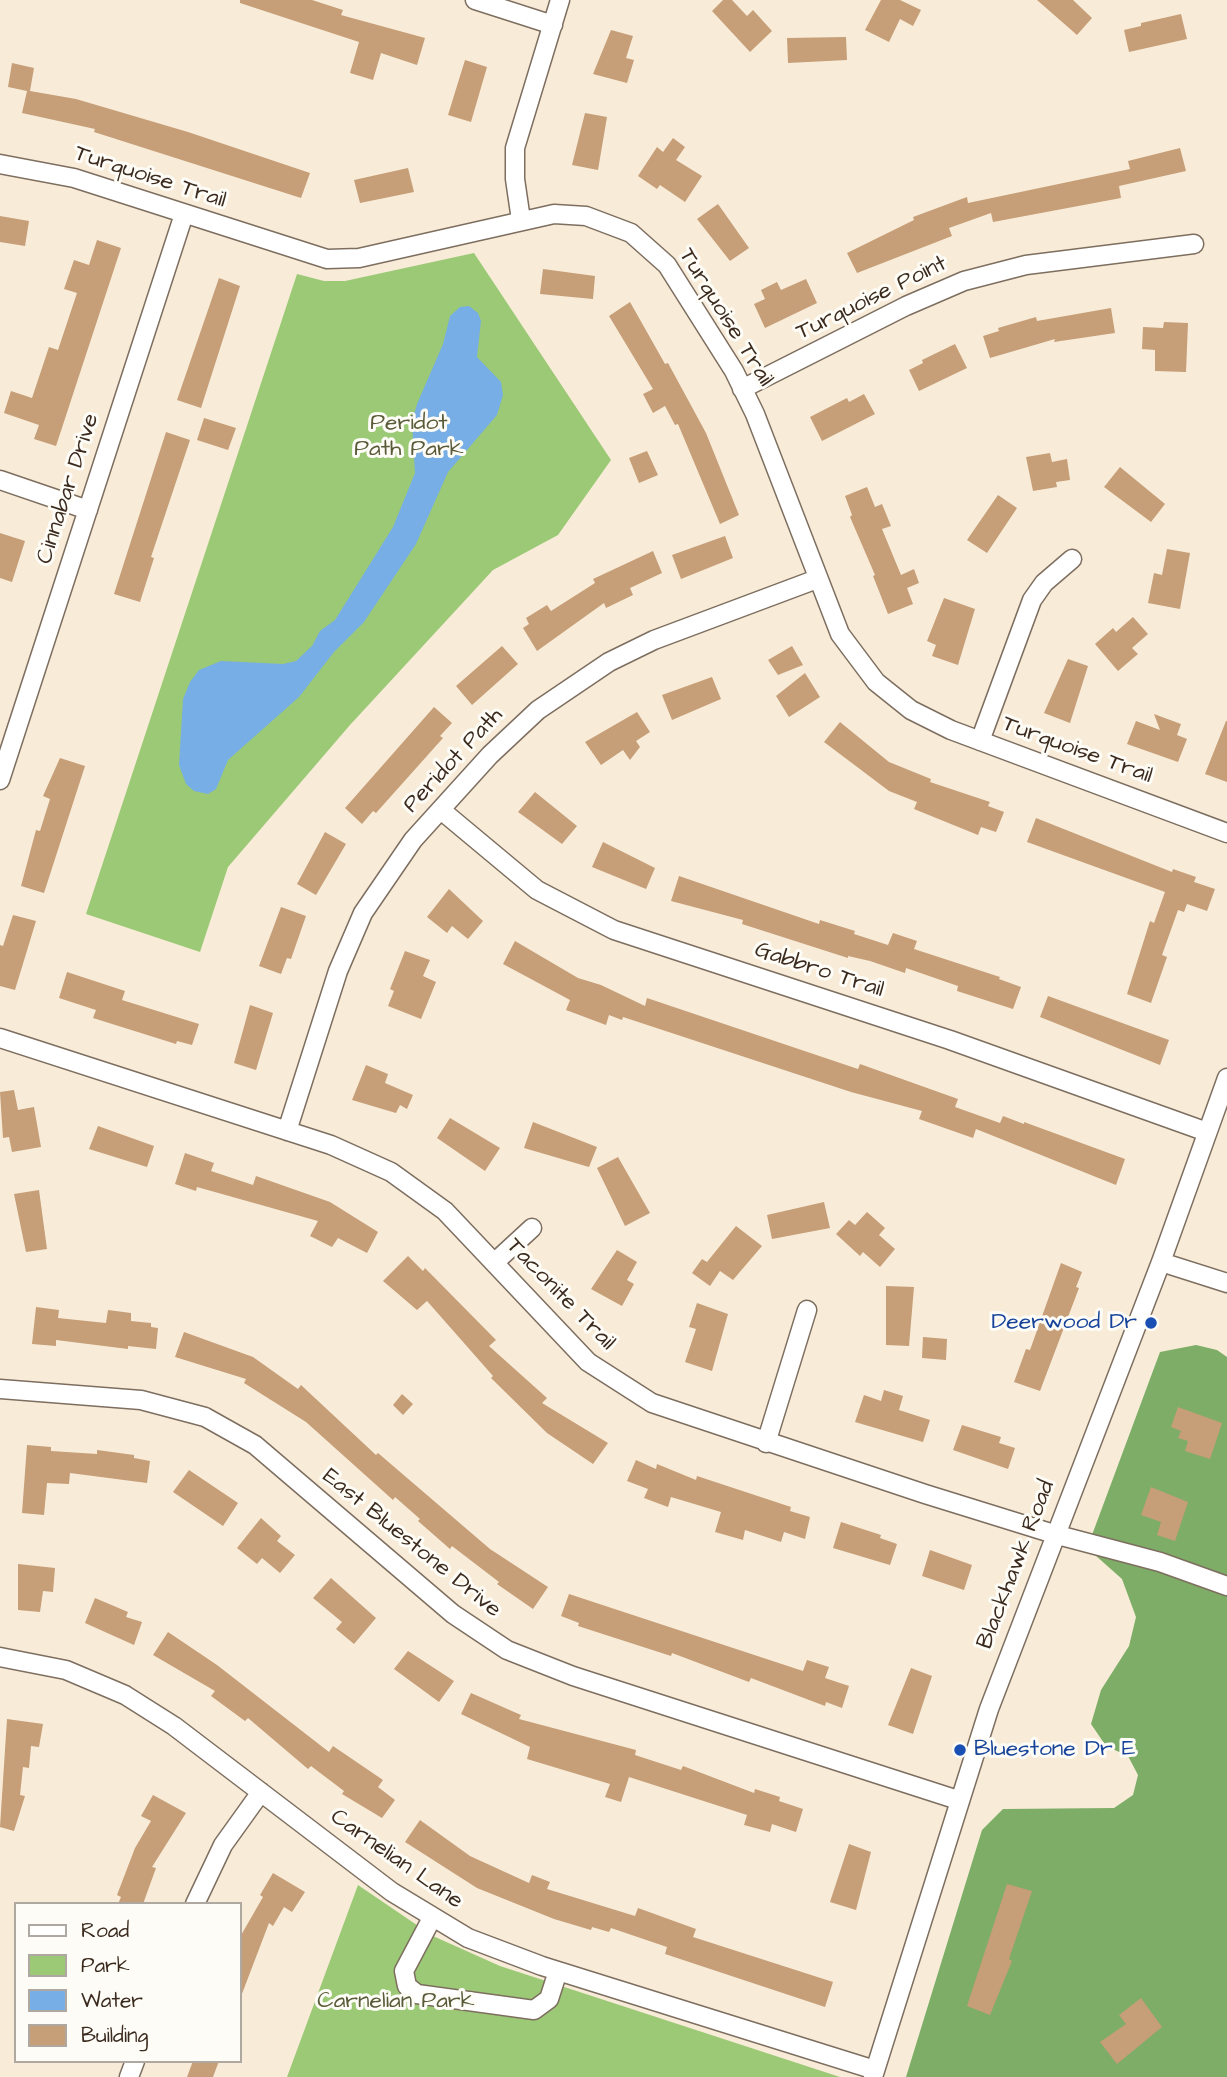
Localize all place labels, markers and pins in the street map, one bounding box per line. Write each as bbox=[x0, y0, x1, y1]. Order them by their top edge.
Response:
place label: Deerwood Dr bbox=[991, 1309, 1137, 1337]
marker: Deerwood Dr bbox=[1143, 1315, 1159, 1331]
place label: Bluestone Dr E bbox=[974, 1736, 1135, 1764]
marker: Bluestone Dr E bbox=[952, 1742, 968, 1758]

